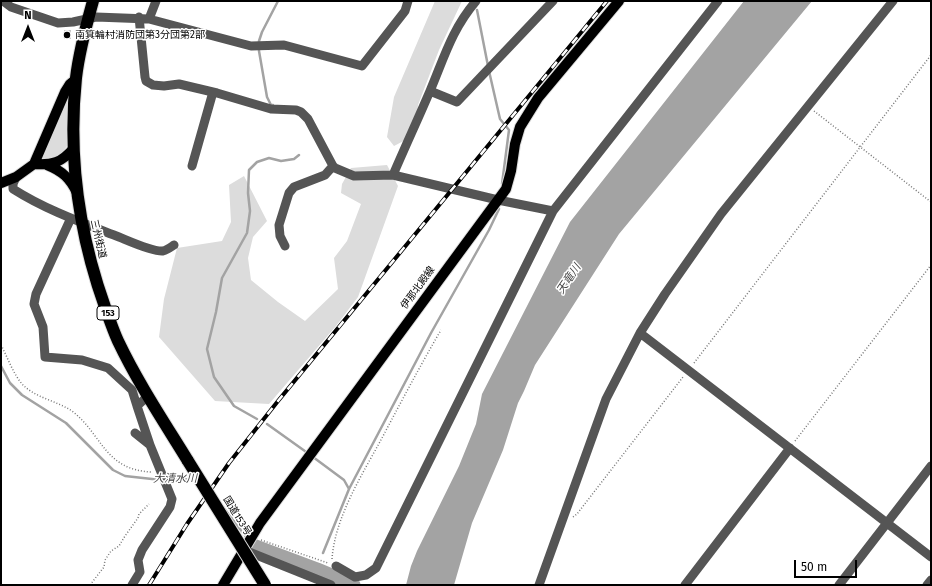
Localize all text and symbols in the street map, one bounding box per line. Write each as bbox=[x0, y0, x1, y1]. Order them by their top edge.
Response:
north arrow bbox=[8, 8, 48, 48]
text: N bbox=[24, 9, 32, 22]
place label: 南箕輪村消防団第3分団第2部 bbox=[75, 29, 205, 41]
marker: 南箕輪村消防団第3分団第2部 bbox=[62, 30, 72, 40]
street label: 三州街道 bbox=[88, 218, 108, 260]
water label: 天竜川 bbox=[554, 262, 584, 296]
street label: 伊那北殿線 bbox=[398, 264, 438, 312]
road number: 153 bbox=[97, 306, 119, 320]
water label: 大清水川 bbox=[153, 472, 197, 486]
street label: 国道153号 bbox=[220, 494, 254, 538]
scale bar bbox=[796, 552, 859, 578]
text: 50 m bbox=[801, 560, 827, 574]

